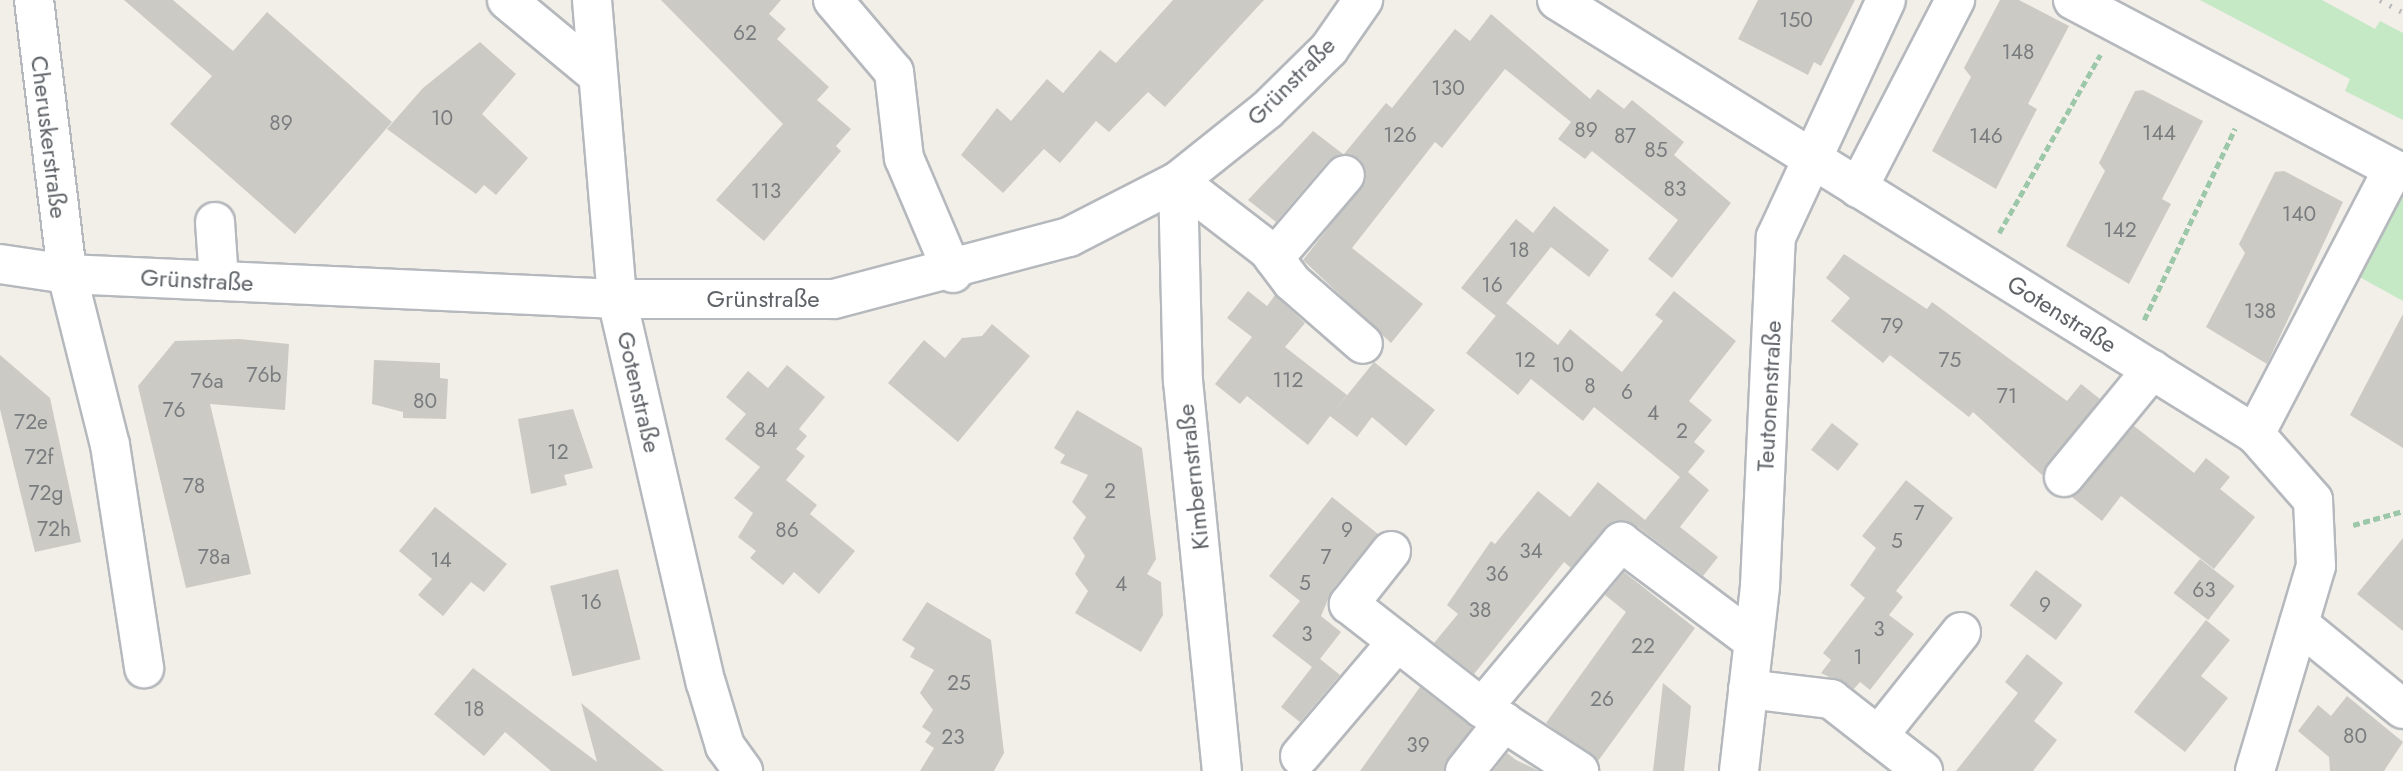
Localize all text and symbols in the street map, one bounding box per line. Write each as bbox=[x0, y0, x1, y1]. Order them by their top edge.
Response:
house number: 150 bbox=[1779, 7, 1813, 33]
house number: 62 bbox=[733, 20, 757, 46]
street label: Grünstraße bbox=[1241, 31, 1341, 131]
house number: 148 bbox=[2001, 39, 2035, 65]
street label: Cheruskerstraße bbox=[25, 54, 73, 220]
house number: 130 bbox=[1431, 75, 1465, 101]
house number: 10 bbox=[431, 105, 453, 131]
house number: 89 bbox=[269, 110, 293, 136]
house number: 89 bbox=[1574, 117, 1598, 143]
house number: 144 bbox=[2142, 120, 2176, 146]
house number: 126 bbox=[1383, 122, 1417, 148]
house number: 87 bbox=[1614, 123, 1636, 149]
house number: 146 bbox=[1969, 123, 2003, 149]
house number: 85 bbox=[1644, 137, 1668, 163]
house number: 83 bbox=[1664, 176, 1686, 202]
house number: 113 bbox=[751, 178, 781, 204]
house number: 140 bbox=[2282, 201, 2316, 227]
house number: 142 bbox=[2103, 217, 2137, 243]
house number: 18 bbox=[1509, 237, 1529, 263]
street label: Grünstraße bbox=[140, 263, 254, 297]
street label: Gotenstraße bbox=[2002, 269, 2122, 359]
house number: 16 bbox=[1481, 272, 1503, 298]
street label: Grünstraße bbox=[706, 285, 820, 313]
house number: 138 bbox=[2244, 298, 2276, 324]
house number: 79 bbox=[1880, 313, 1904, 339]
street label: Teutonenstraße bbox=[1751, 320, 1787, 472]
street label: Gotenstraße bbox=[611, 329, 667, 455]
house number: 12 bbox=[1514, 347, 1536, 373]
house number: 75 bbox=[1939, 347, 1961, 373]
house number: 10 bbox=[1552, 352, 1574, 378]
house number: 76b bbox=[246, 362, 282, 388]
house number: 112 bbox=[1273, 367, 1303, 393]
house number: 76a bbox=[190, 368, 224, 394]
house number: 8 bbox=[1584, 373, 1596, 399]
house number: 6 bbox=[1621, 379, 1633, 405]
house number: 71 bbox=[1997, 383, 2017, 409]
house number: 80 bbox=[413, 388, 437, 414]
house number: 76 bbox=[162, 397, 186, 423]
house number: 4 bbox=[1647, 400, 1659, 426]
street label: Kimbernstraße bbox=[1171, 403, 1215, 551]
house number: 72e bbox=[14, 409, 48, 435]
house number: 84 bbox=[754, 417, 778, 443]
house number: 2 bbox=[1676, 418, 1688, 444]
house number: 12 bbox=[547, 439, 569, 465]
house number: 72f bbox=[25, 444, 53, 470]
house number: 78 bbox=[183, 473, 205, 499]
house number: 2 bbox=[1104, 478, 1116, 504]
house number: 72g bbox=[29, 480, 63, 506]
house number: 7 bbox=[1913, 500, 1925, 526]
house number: 72h bbox=[37, 516, 71, 542]
house number: 86 bbox=[775, 517, 799, 543]
house number: 9 bbox=[1341, 517, 1353, 543]
house number: 5 bbox=[1891, 528, 1903, 554]
house number: 34 bbox=[1519, 538, 1543, 564]
house number: 78a bbox=[198, 544, 230, 570]
house number: 7 bbox=[1320, 544, 1332, 570]
house number: 14 bbox=[430, 547, 452, 573]
house number: 36 bbox=[1485, 561, 1509, 587]
house number: 5 bbox=[1299, 570, 1311, 596]
house number: 4 bbox=[1115, 571, 1127, 597]
house number: 63 bbox=[2192, 577, 2216, 603]
house number: 16 bbox=[580, 589, 602, 615]
house number: 9 bbox=[2039, 592, 2051, 618]
house number: 38 bbox=[1469, 597, 1491, 623]
house number: 3 bbox=[1873, 616, 1885, 642]
house number: 3 bbox=[1301, 621, 1313, 647]
house number: 22 bbox=[1631, 633, 1655, 659]
house number: 1 bbox=[1853, 644, 1863, 670]
house number: 25 bbox=[947, 670, 971, 696]
house number: 26 bbox=[1590, 686, 1614, 712]
house number: 18 bbox=[464, 696, 484, 722]
house number: 80 bbox=[2343, 723, 2367, 749]
house number: 23 bbox=[941, 724, 965, 750]
house number: 39 bbox=[1406, 732, 1430, 758]

